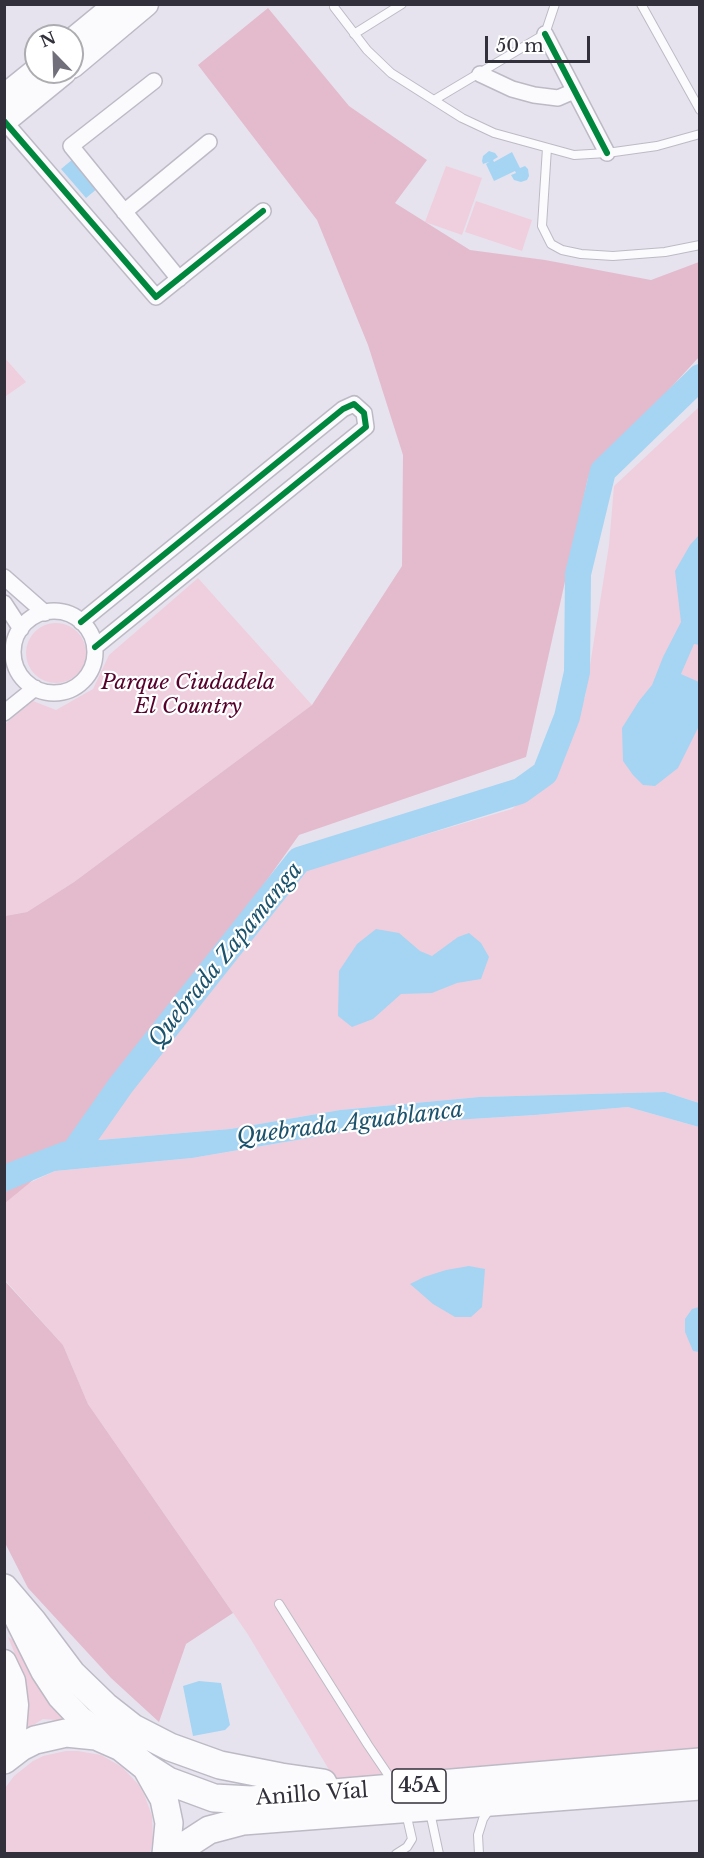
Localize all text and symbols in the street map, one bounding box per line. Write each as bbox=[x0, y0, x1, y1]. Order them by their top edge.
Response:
north arrow bbox=[24, 24, 84, 84]
scale bar bbox=[488, 24, 593, 62]
text: N bbox=[37, 27, 59, 51]
text: 50 m bbox=[496, 35, 544, 57]
park label: Parque Ciudadela El Country bbox=[101, 670, 275, 720]
water label: Quebrada Zapamanga bbox=[144, 857, 308, 1053]
water label: Quebrada Aguablanca bbox=[235, 1097, 465, 1151]
road number: 45A bbox=[392, 1769, 446, 1803]
street label: Anillo Víal bbox=[255, 1778, 369, 1812]

